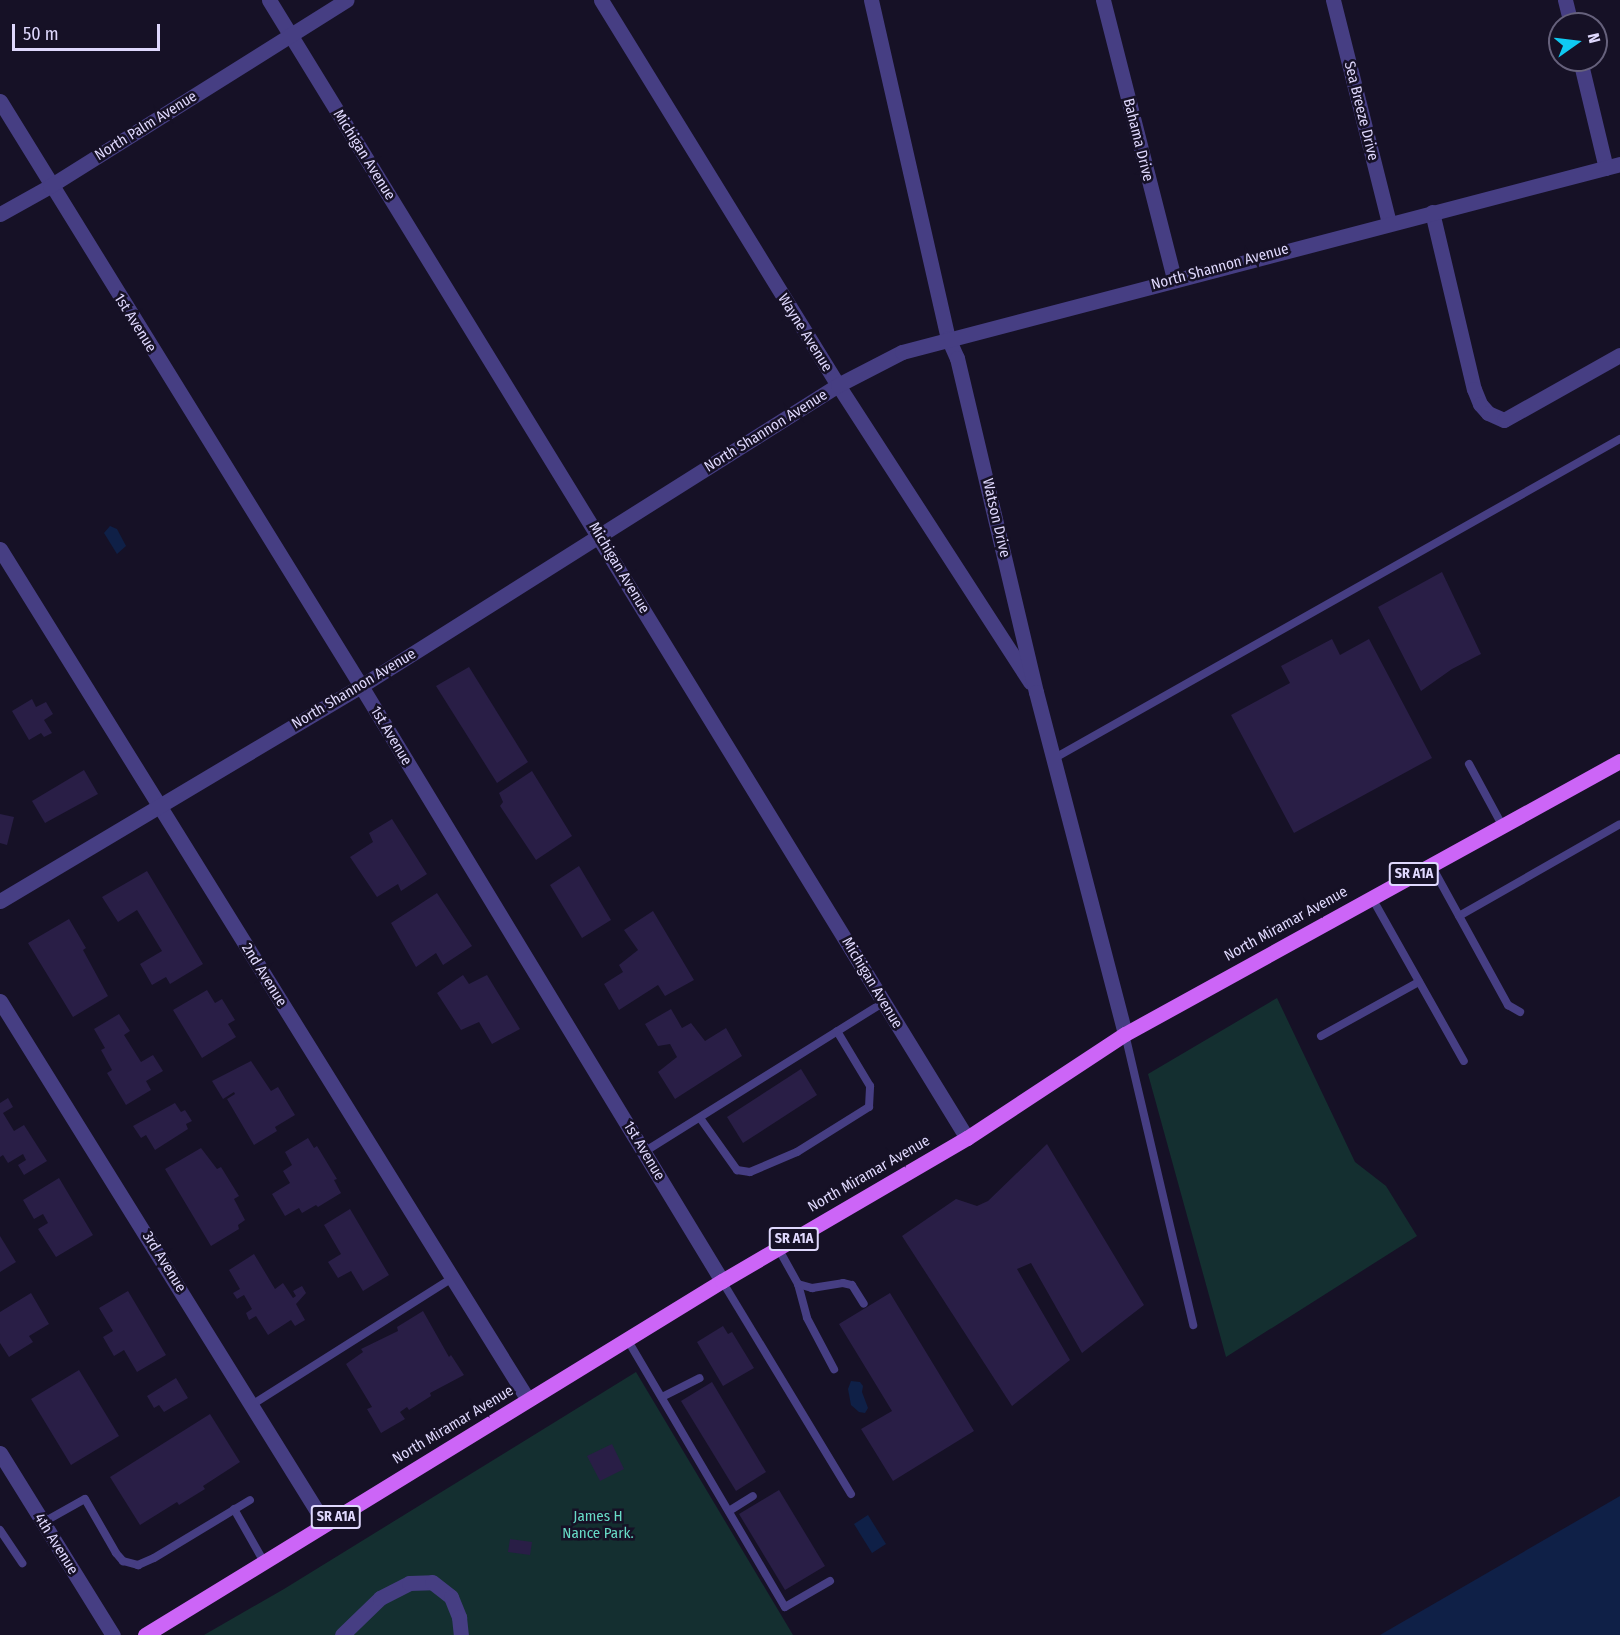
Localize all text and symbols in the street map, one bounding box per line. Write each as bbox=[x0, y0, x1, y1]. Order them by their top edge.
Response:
scale bar bbox=[15, 12, 164, 50]
north arrow bbox=[1548, 12, 1608, 72]
text: 50 m bbox=[23, 23, 59, 45]
text: N bbox=[1584, 31, 1604, 45]
street label: Sea Breeze Drive bbox=[1340, 59, 1382, 163]
street label: North Palm Avenue bbox=[92, 87, 200, 165]
street label: Bahama Drive bbox=[1119, 97, 1157, 183]
street label: Michigan Avenue bbox=[329, 106, 399, 204]
street label: North Shannon Avenue bbox=[1149, 240, 1291, 294]
street label: 1st Avenue bbox=[110, 290, 160, 356]
street label: Wayne Avenue bbox=[774, 291, 836, 375]
street label: North Shannon Avenue bbox=[701, 386, 831, 476]
street label: Watson Drive bbox=[978, 477, 1014, 559]
street label: Michigan Avenue bbox=[585, 519, 653, 617]
street label: North Shannon Avenue bbox=[289, 645, 419, 733]
street label: 1st Avenue bbox=[366, 703, 416, 769]
road number: SR A1A bbox=[1388, 863, 1440, 885]
street label: North Miramar Avenue bbox=[1221, 883, 1351, 965]
street label: Michigan Avenue bbox=[838, 934, 906, 1032]
street label: 2nd Avenue bbox=[238, 940, 290, 1010]
street label: 1st Avenue bbox=[619, 1118, 669, 1184]
street label: North Miramar Avenue bbox=[805, 1132, 933, 1216]
street label: 3rd Avenue bbox=[138, 1228, 190, 1296]
road number: SR A1A bbox=[768, 1228, 820, 1250]
street label: North Miramar Avenue bbox=[389, 1382, 517, 1468]
road number: SR A1A bbox=[310, 1506, 362, 1528]
park label: James H Nance Park. bbox=[562, 1507, 634, 1542]
street label: 4th Avenue bbox=[30, 1510, 82, 1578]

